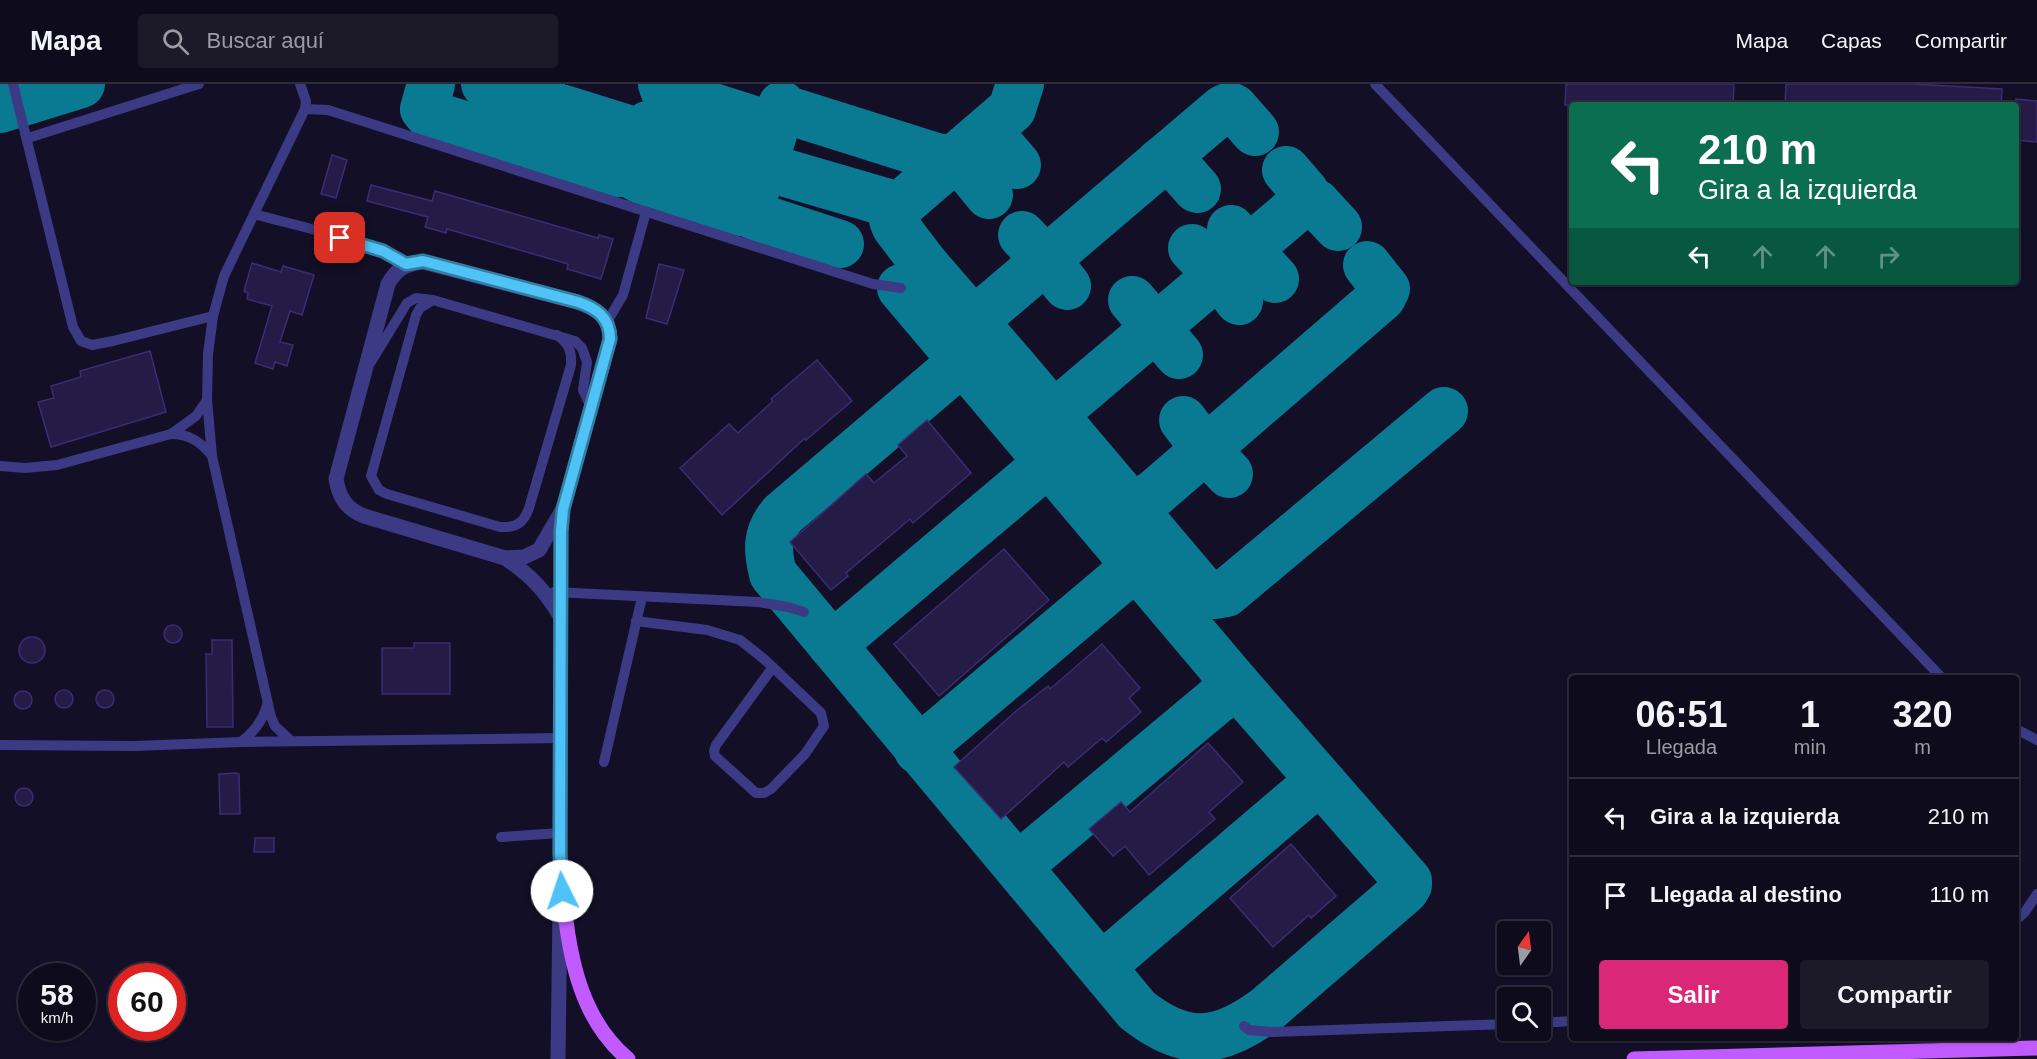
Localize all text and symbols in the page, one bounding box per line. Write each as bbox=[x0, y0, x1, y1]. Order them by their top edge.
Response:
search box bbox=[138, 14, 558, 68]
text: Mapa bbox=[30, 25, 102, 56]
icon: search bbox=[159, 25, 192, 58]
text: Buscar aquí bbox=[207, 28, 324, 53]
text: Mapa bbox=[1736, 29, 1788, 52]
text: Capas bbox=[1821, 29, 1882, 52]
text: Compartir bbox=[1915, 29, 2007, 52]
icon: left bbox=[1599, 126, 1677, 204]
text: 210 m bbox=[1698, 126, 1817, 173]
text: Gira a la izquierda bbox=[1698, 175, 1917, 205]
pin bbox=[314, 212, 365, 263]
icon: arrive bbox=[323, 221, 356, 254]
icon: left bbox=[1683, 240, 1716, 273]
icon: ahead bbox=[1746, 240, 1779, 273]
icon: ahead bbox=[1809, 240, 1842, 273]
icon: right bbox=[1872, 240, 1905, 273]
text: 06:51 bbox=[1635, 694, 1727, 735]
text: 1 bbox=[1800, 694, 1820, 735]
text: 320 bbox=[1892, 694, 1953, 735]
text: Llegada bbox=[1646, 736, 1717, 758]
text: min bbox=[1794, 736, 1826, 758]
text: m bbox=[1914, 736, 1931, 758]
icon: left bbox=[1599, 801, 1632, 834]
text: Gira a la izquierda bbox=[1650, 804, 1840, 829]
text: 210 m bbox=[1928, 804, 1989, 829]
position arrow bbox=[530, 859, 594, 923]
icon: arrive bbox=[1599, 879, 1632, 912]
text: Llegada al destino bbox=[1650, 882, 1842, 907]
text: 110 m bbox=[1929, 882, 1989, 907]
north arrow bbox=[1497, 921, 1551, 975]
map controls bbox=[1497, 921, 1551, 1041]
button: Salir bbox=[1599, 960, 1788, 1029]
button: Compartir bbox=[1800, 960, 1989, 1029]
speed limit sign: 60 bbox=[108, 963, 186, 1041]
text: 58 bbox=[40, 978, 74, 1011]
button: search bbox=[1497, 987, 1551, 1041]
text: km/h bbox=[41, 1009, 73, 1026]

